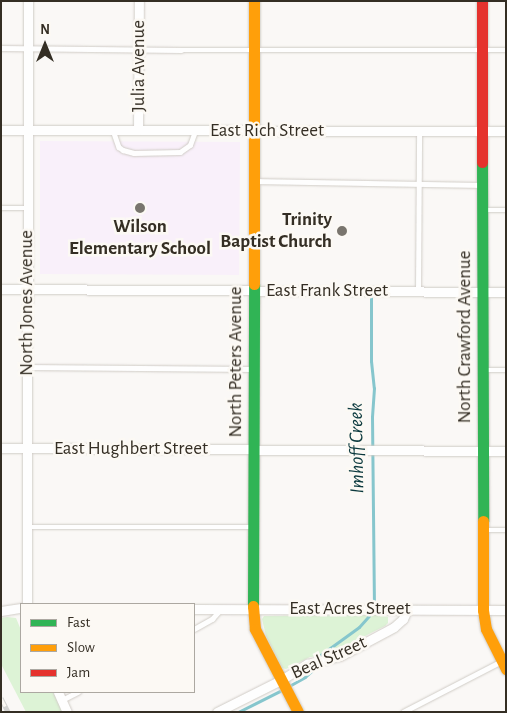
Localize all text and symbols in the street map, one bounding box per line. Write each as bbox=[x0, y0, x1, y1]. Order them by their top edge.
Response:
north arrow bbox=[20, 20, 70, 70]
street label: Julia Avenue bbox=[128, 20, 150, 112]
text: N bbox=[40, 23, 50, 37]
street label: East Rich Street bbox=[210, 120, 324, 142]
marker: Wilson Elementary School bbox=[134, 202, 146, 214]
place label: Trinity Baptist Church bbox=[220, 209, 332, 253]
place label: Wilson Elementary School bbox=[69, 216, 211, 260]
marker: Trinity Baptist Church bbox=[336, 225, 348, 237]
street label: North Jones Avenue bbox=[16, 230, 38, 376]
street label: North Crawford Avenue bbox=[454, 251, 476, 423]
street label: East Frank Street bbox=[266, 280, 388, 302]
street label: North Peters Avenue bbox=[225, 286, 247, 438]
water label: Imhoff Creek bbox=[344, 402, 370, 494]
street label: East Hughbert Street bbox=[54, 438, 208, 460]
street label: East Acres Street bbox=[289, 598, 411, 620]
legend bbox=[20, 603, 195, 693]
text: Fast bbox=[67, 615, 90, 630]
street label: Beal Street bbox=[288, 631, 370, 685]
text: Slow bbox=[67, 640, 95, 655]
text: Jam bbox=[67, 665, 90, 680]

